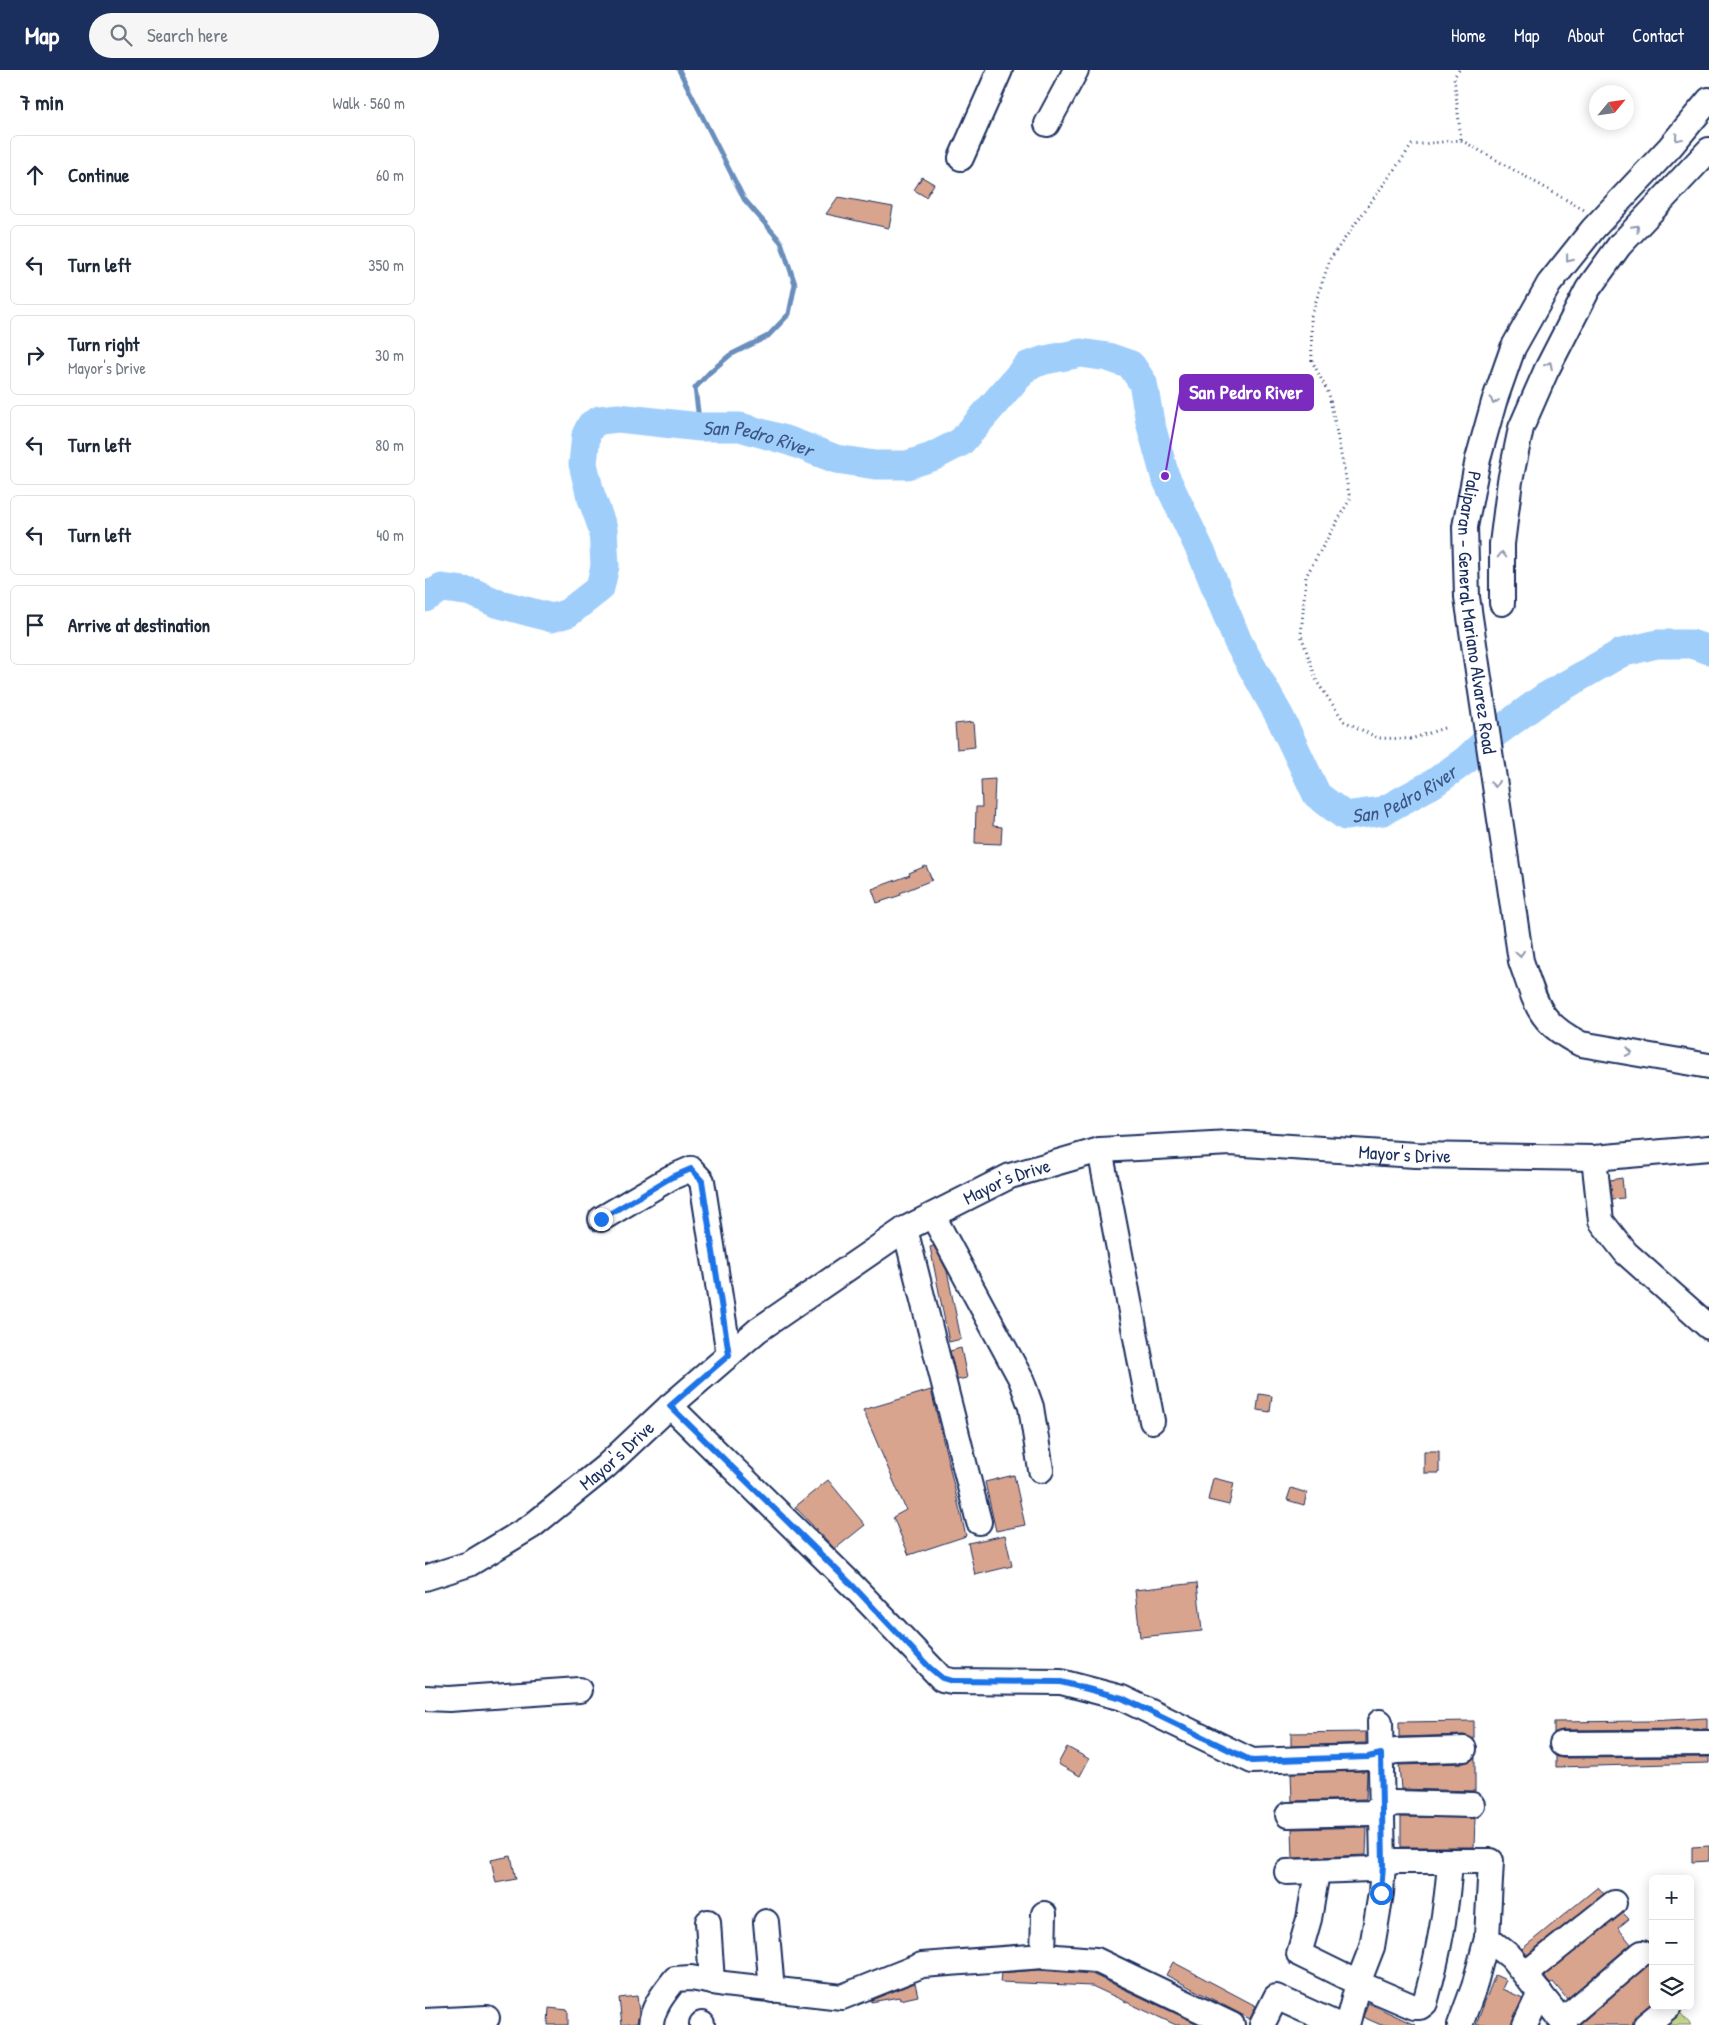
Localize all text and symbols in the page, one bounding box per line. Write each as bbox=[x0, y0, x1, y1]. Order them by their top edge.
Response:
search box bbox=[89, 13, 439, 58]
text: Map bbox=[25, 19, 59, 51]
icon: search bbox=[107, 21, 135, 49]
text: Search here bbox=[147, 22, 228, 48]
text: Home bbox=[1451, 23, 1486, 48]
text: Map bbox=[1514, 23, 1539, 48]
text: About bbox=[1567, 23, 1604, 48]
text: Contact bbox=[1632, 23, 1684, 48]
north arrow bbox=[1589, 85, 1634, 130]
text: 7 min bbox=[20, 88, 64, 117]
text: Walk · 560 m bbox=[333, 92, 405, 114]
one-way arrow bbox=[1675, 132, 1684, 141]
icon: ahead bbox=[21, 161, 49, 189]
text: Continue bbox=[68, 162, 129, 188]
text: 60 m bbox=[376, 164, 404, 186]
one-way arrow bbox=[1630, 225, 1639, 234]
icon: left bbox=[21, 251, 49, 279]
text: Turn left bbox=[68, 252, 131, 278]
one-way arrow bbox=[1567, 253, 1575, 262]
text: 350 m bbox=[368, 254, 404, 276]
text: Turn right bbox=[68, 331, 139, 357]
icon: right bbox=[21, 341, 49, 369]
text: 30 m bbox=[375, 344, 404, 366]
text: Mayor's Drive bbox=[68, 357, 146, 379]
one-way arrow bbox=[1543, 361, 1554, 370]
callout: San Pedro River bbox=[1180, 375, 1313, 410]
text: San Pedro River bbox=[1189, 378, 1303, 405]
one-way arrow bbox=[1490, 397, 1500, 405]
water label: San Pedro River bbox=[702, 414, 820, 463]
icon: left bbox=[21, 431, 49, 459]
text: Turn left bbox=[68, 432, 131, 458]
text: 80 m bbox=[375, 434, 404, 456]
street label: Paliparan - General Mariano Alvarez Road bbox=[1452, 469, 1503, 756]
icon: left bbox=[21, 521, 49, 549]
text: Turn left bbox=[68, 522, 131, 548]
text: 40 m bbox=[376, 524, 404, 546]
one-way arrow bbox=[1497, 550, 1507, 558]
icon: arrive bbox=[21, 611, 49, 639]
text: Arrive at destination bbox=[68, 612, 210, 638]
water label: San Pedro River bbox=[1350, 757, 1463, 828]
one-way arrow bbox=[1489, 779, 1499, 788]
one-way arrow bbox=[1515, 949, 1525, 958]
one-way arrow bbox=[1624, 1047, 1633, 1057]
street label: Mayor's Drive bbox=[1358, 1138, 1452, 1169]
street label: Mayor's Drive bbox=[958, 1152, 1054, 1211]
route end bbox=[590, 1208, 613, 1231]
street label: Mayor's Drive bbox=[574, 1414, 660, 1496]
map controls bbox=[1649, 1875, 1694, 2010]
button: + bbox=[1649, 1875, 1694, 1920]
route start bbox=[1370, 1882, 1393, 1905]
button: − bbox=[1649, 1920, 1694, 1965]
button: layers bbox=[1649, 1965, 1694, 2010]

